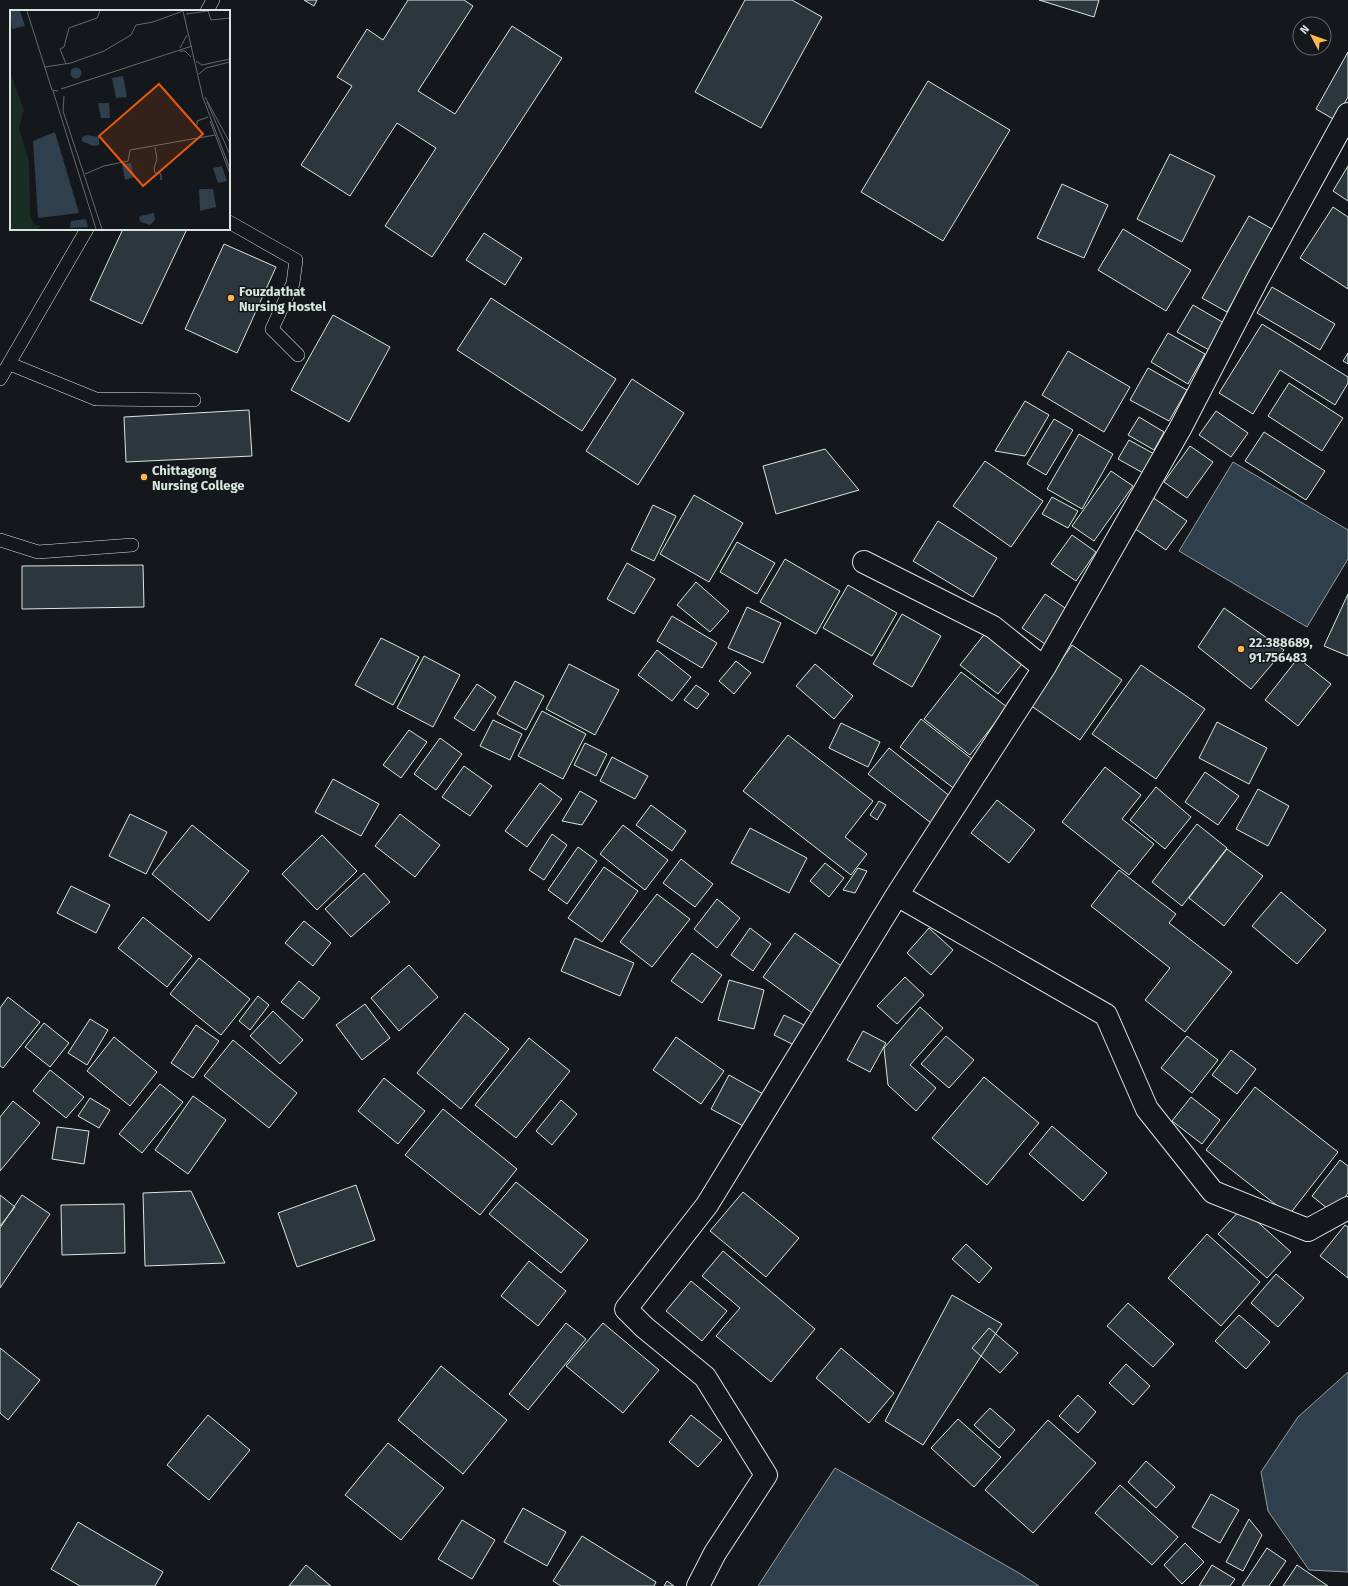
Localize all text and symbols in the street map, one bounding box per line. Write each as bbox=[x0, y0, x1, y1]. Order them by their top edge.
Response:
inset map bbox=[10, 10, 230, 230]
north arrow bbox=[1292, 16, 1332, 56]
text: N bbox=[1298, 23, 1312, 37]
place label: Fouzdathat Nursing Hostel bbox=[239, 284, 326, 314]
marker: Fouzdathat Nursing Hostel bbox=[226, 293, 236, 303]
place label: Chittagong Nursing College bbox=[152, 463, 245, 493]
marker: Chittagong Nursing College bbox=[139, 472, 149, 482]
place label: 22.388689, 91.756483 bbox=[1249, 635, 1313, 665]
marker: 22.388689, 91.756483 bbox=[1236, 644, 1246, 654]

